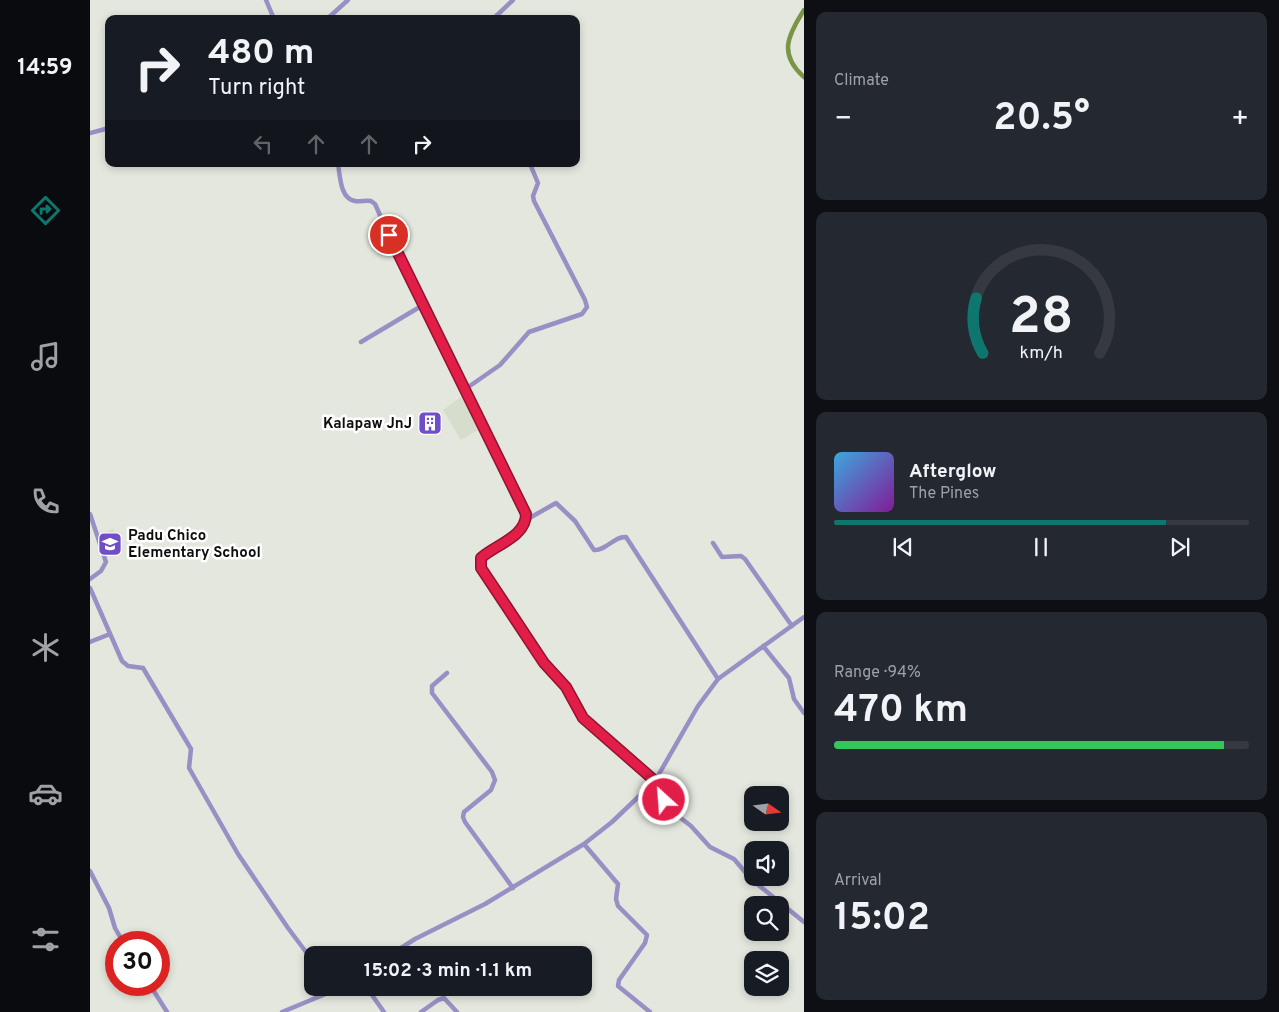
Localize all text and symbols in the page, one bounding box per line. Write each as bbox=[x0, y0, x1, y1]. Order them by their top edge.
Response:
text: 480 m bbox=[208, 32, 314, 76]
icon: right bbox=[125, 35, 190, 100]
text: 14:59 bbox=[17, 55, 73, 82]
text: Climate bbox=[834, 71, 889, 91]
text: Turn right bbox=[208, 75, 305, 102]
text: 20.5° bbox=[993, 95, 1090, 144]
text: − bbox=[834, 102, 852, 138]
text: + bbox=[1231, 102, 1249, 138]
icon: left bbox=[249, 130, 277, 158]
icon: ahead bbox=[302, 130, 330, 158]
icon: ahead bbox=[355, 130, 383, 158]
icon: right bbox=[408, 130, 436, 158]
icon: directions bbox=[28, 193, 63, 228]
pin bbox=[368, 214, 410, 256]
icon: arrive bbox=[375, 221, 403, 249]
text: 28 bbox=[1009, 286, 1074, 352]
icon: music bbox=[28, 339, 63, 374]
text: km/h bbox=[1020, 342, 1063, 365]
building icon: Kalapaw JnJ bbox=[417, 410, 443, 436]
place label: Kalapaw JnJ bbox=[323, 415, 412, 434]
text: Afterglow bbox=[909, 460, 997, 484]
icon: phone bbox=[28, 484, 63, 519]
text: The Pines bbox=[909, 484, 979, 504]
place label: Padu Chico Elementary School bbox=[128, 527, 261, 563]
school or university icon: Padu Chico Elementary School bbox=[97, 531, 123, 557]
icon: previous bbox=[889, 533, 917, 561]
icon: pause bbox=[1027, 533, 1055, 561]
icon: next bbox=[1166, 533, 1194, 561]
icon: climate bbox=[28, 630, 63, 665]
text: Range · 94% bbox=[834, 663, 921, 683]
text: 470 km bbox=[834, 687, 968, 736]
position arrow bbox=[637, 773, 689, 825]
icon: car bbox=[28, 776, 63, 811]
north arrow bbox=[744, 786, 789, 831]
map controls bbox=[744, 786, 789, 996]
button: sound bbox=[744, 841, 789, 886]
text: Arrival bbox=[834, 871, 882, 891]
text: 15:02 bbox=[834, 895, 930, 944]
button: search bbox=[744, 896, 789, 941]
icon: filters bbox=[28, 922, 63, 957]
speed limit sign: 30 bbox=[105, 931, 170, 996]
button: layers bbox=[744, 951, 789, 996]
text: 15:02 · 3 min · 1.1 km bbox=[364, 959, 532, 983]

